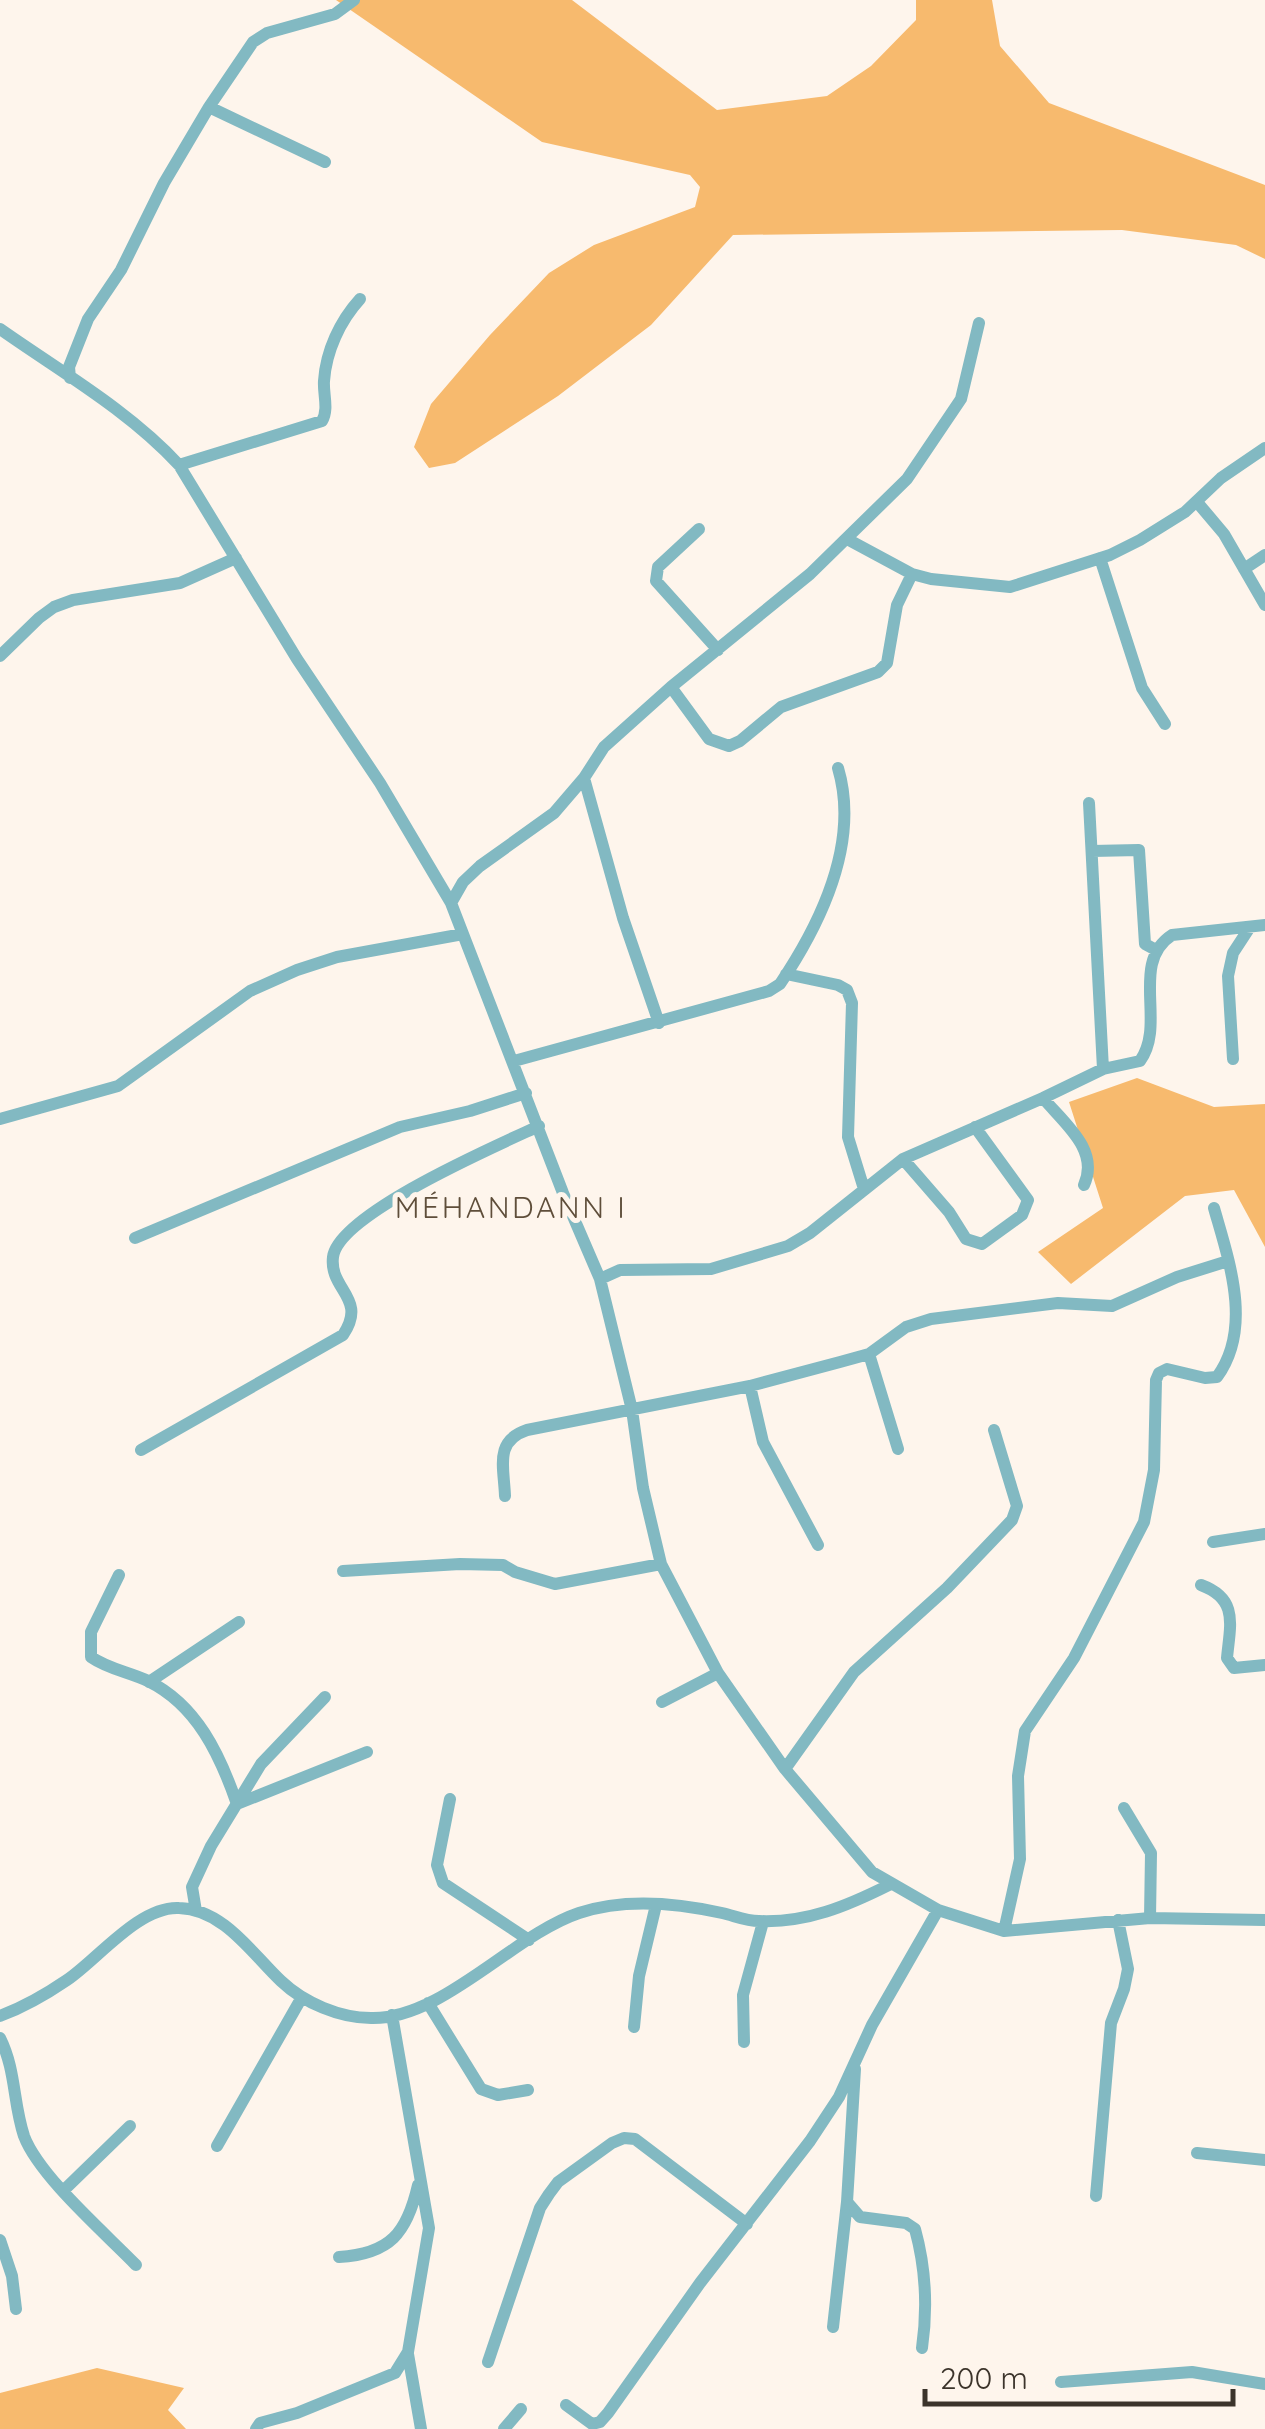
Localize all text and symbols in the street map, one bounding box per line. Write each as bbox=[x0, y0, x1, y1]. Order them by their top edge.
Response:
district label: MÉHANDANN I bbox=[395, 1188, 627, 1226]
scale bar bbox=[925, 2344, 1232, 2406]
text: 200 m bbox=[940, 2359, 1028, 2397]

